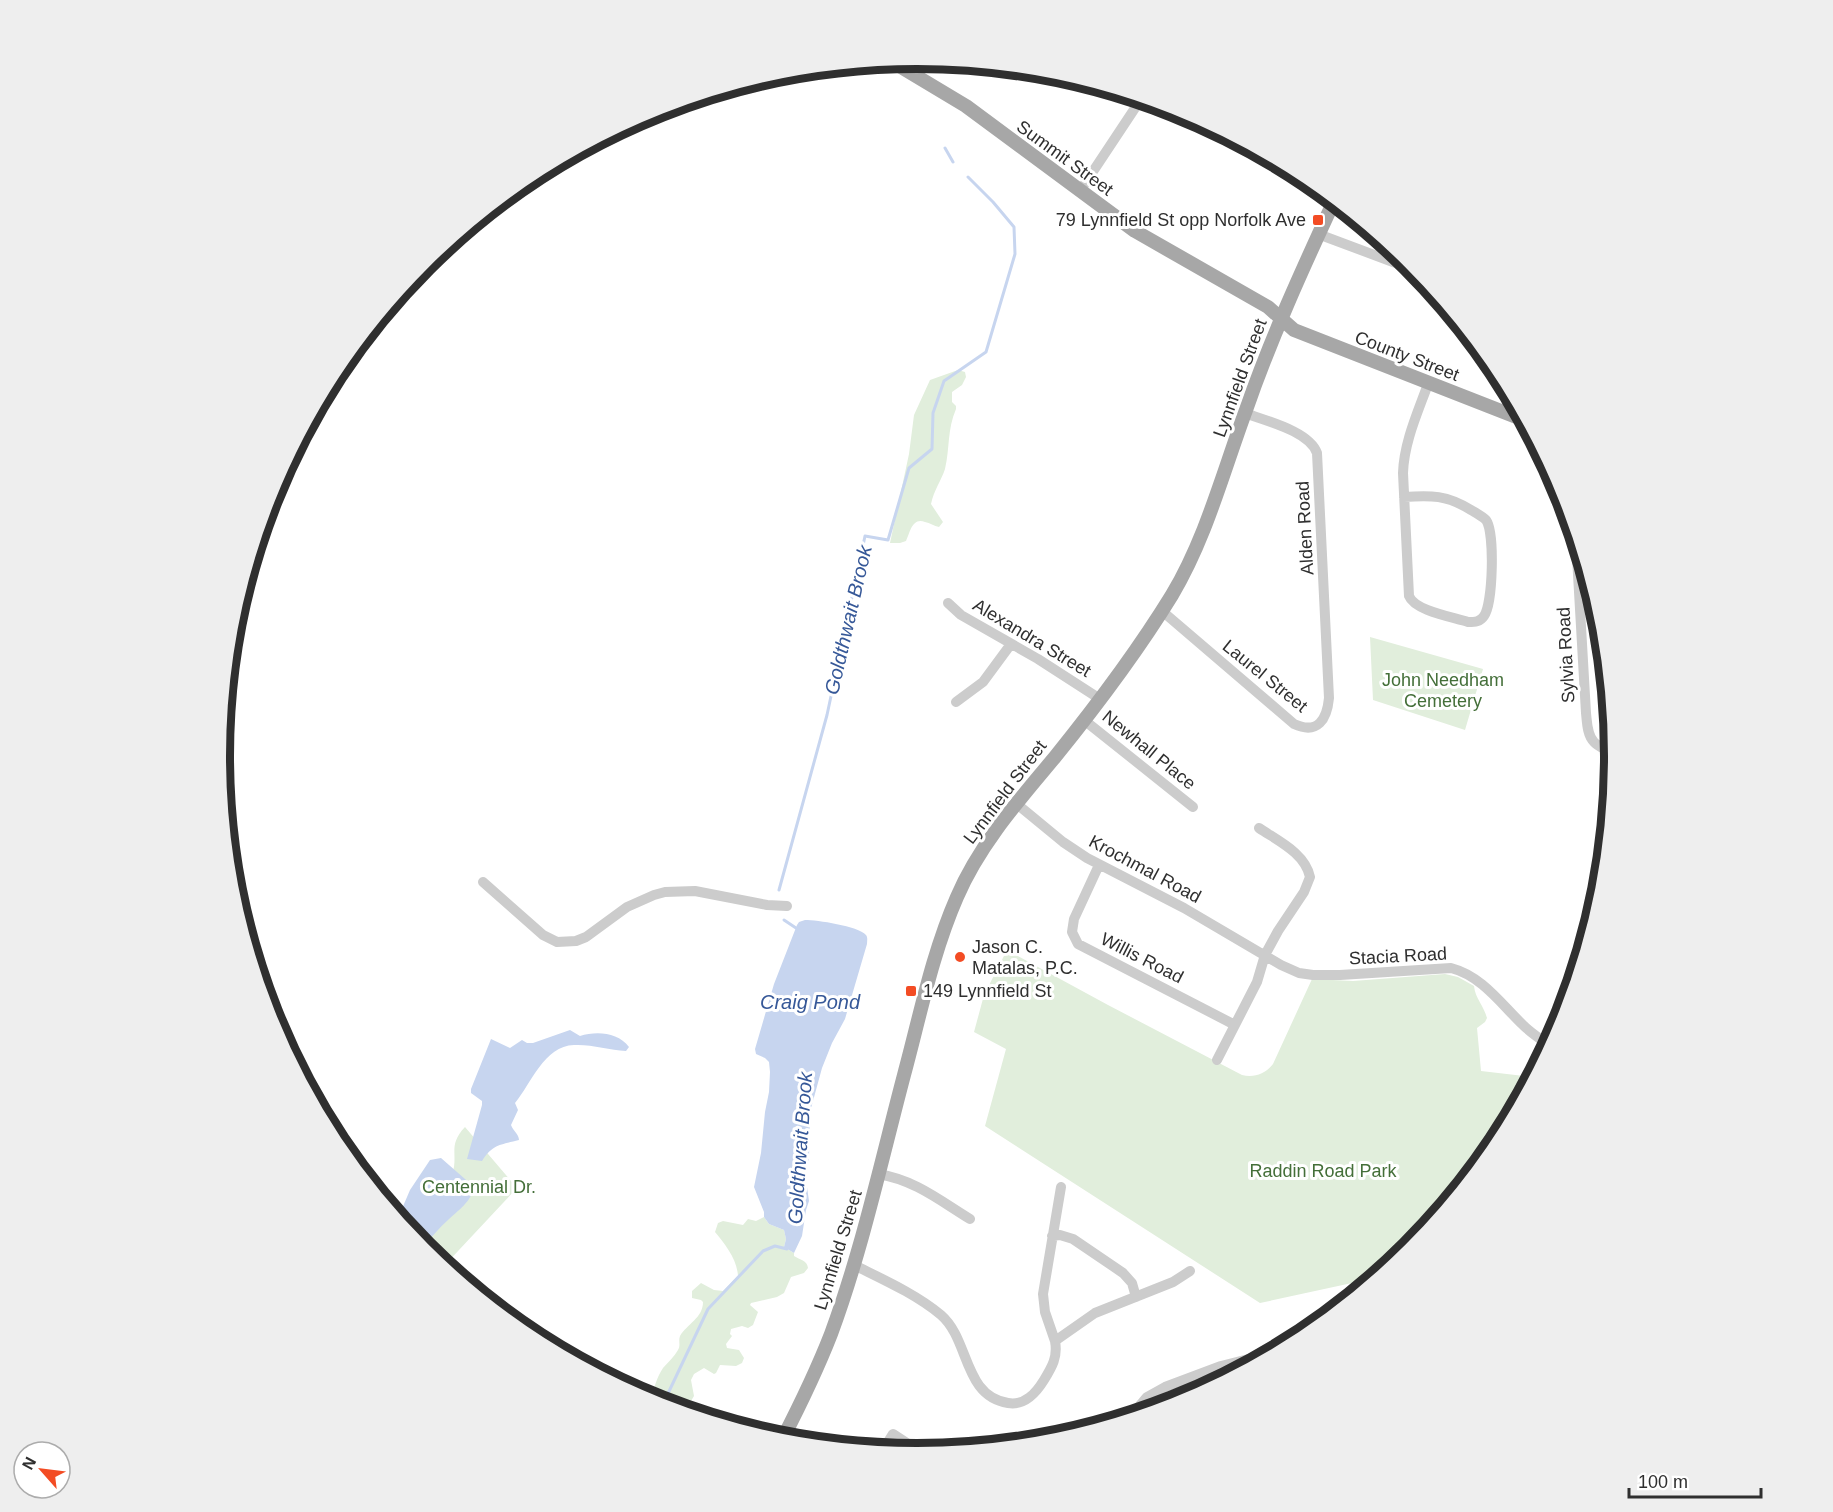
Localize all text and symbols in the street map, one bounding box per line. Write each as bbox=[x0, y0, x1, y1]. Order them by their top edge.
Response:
street label: Summit Street bbox=[1013, 116, 1117, 200]
place label: 79 Lynnfield St opp Norfolk Ave bbox=[1056, 210, 1306, 230]
marker: 79 Lynnfield St opp Norfolk Ave bbox=[1311, 213, 1325, 227]
street label: Lynnfield Street bbox=[1209, 316, 1271, 440]
street label: County Street bbox=[1352, 327, 1462, 385]
street label: Alden Road bbox=[1293, 481, 1317, 575]
water label: Goldthwait Brook bbox=[820, 542, 876, 697]
street label: Alexandra Street bbox=[969, 595, 1095, 681]
street label: Sylvia Road bbox=[1554, 607, 1578, 703]
street label: Laurel Street bbox=[1219, 636, 1311, 716]
park label: John Needham Cemetery bbox=[1382, 670, 1504, 711]
street label: Newhall Place bbox=[1098, 706, 1200, 794]
street label: Lynnfield Street bbox=[960, 736, 1050, 848]
street label: Krochmal Road bbox=[1086, 831, 1204, 907]
street label: Willis Road bbox=[1097, 929, 1187, 987]
place label: Jason C. Matalas, P.C. bbox=[972, 937, 1078, 978]
street label: Stacia Road bbox=[1349, 943, 1447, 969]
marker: Jason C. Matalas, P.C. bbox=[953, 950, 967, 964]
place label: 149 Lynnfield St bbox=[923, 981, 1051, 1001]
marker: 149 Lynnfield St bbox=[904, 984, 918, 998]
water label: Craig Pond bbox=[760, 991, 861, 1013]
water label: Goldthwait Brook bbox=[784, 1070, 816, 1225]
park label: Raddin Road Park bbox=[1249, 1161, 1398, 1181]
park label: Centennial Dr. bbox=[422, 1177, 536, 1197]
street label: Lynnfield Street bbox=[810, 1188, 866, 1312]
north arrow bbox=[12, 1440, 72, 1500]
text: N bbox=[19, 1454, 39, 1472]
scale bar bbox=[1629, 1461, 1761, 1499]
text: 100 m bbox=[1638, 1472, 1688, 1492]

